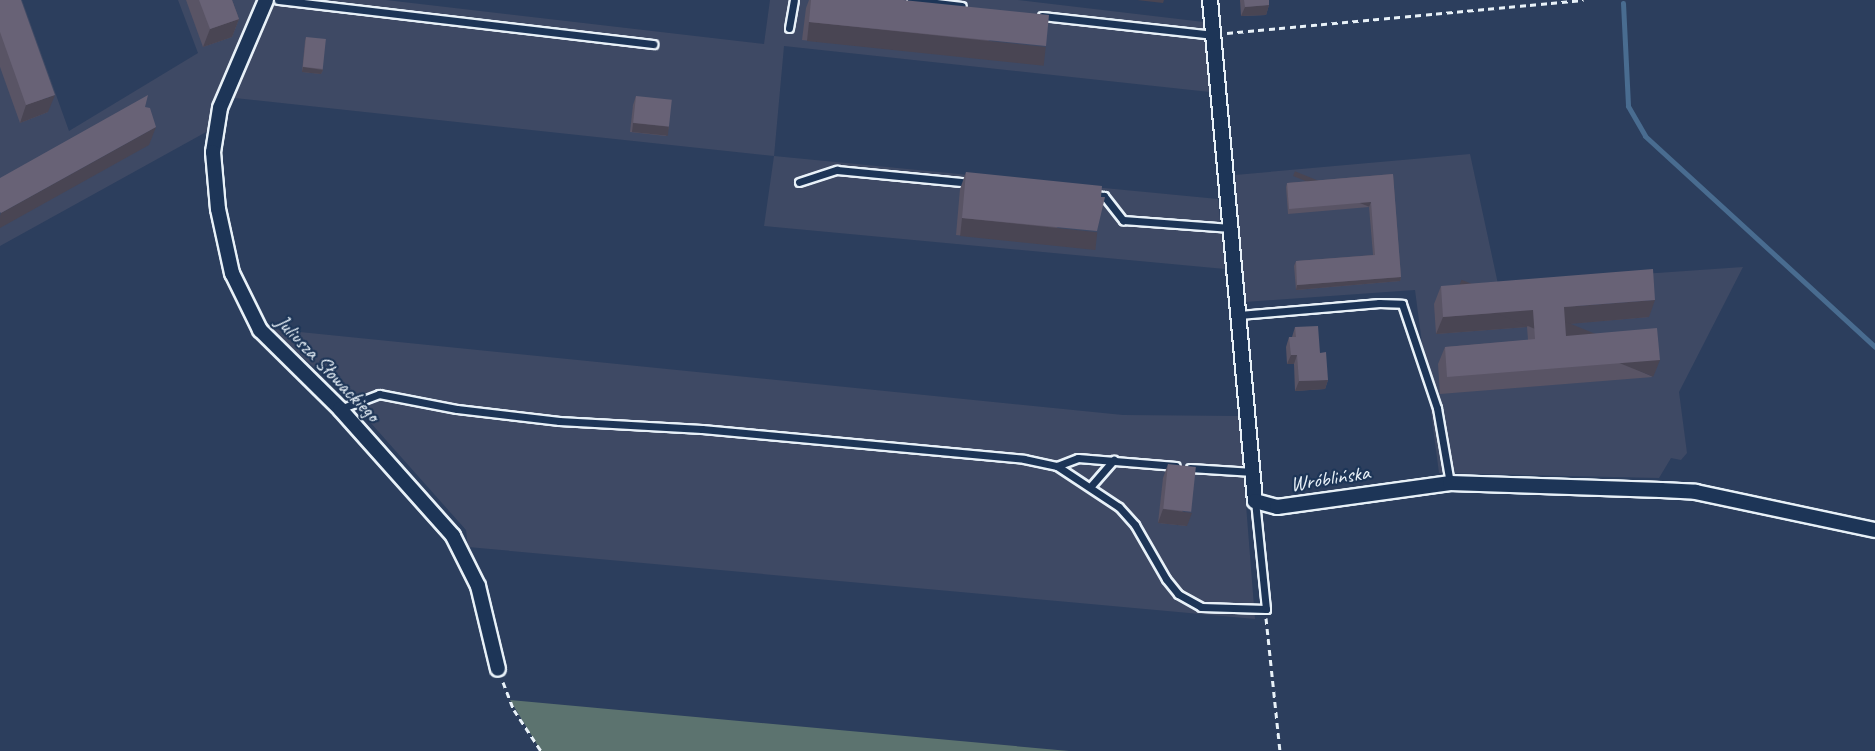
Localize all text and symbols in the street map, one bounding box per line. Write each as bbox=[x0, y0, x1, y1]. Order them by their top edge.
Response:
street label: Juliusza Słowackiego bbox=[271, 309, 385, 427]
street label: Wróblińska bbox=[1288, 459, 1372, 497]

